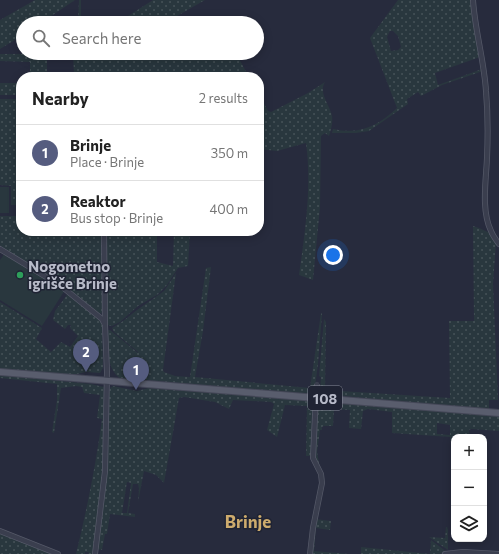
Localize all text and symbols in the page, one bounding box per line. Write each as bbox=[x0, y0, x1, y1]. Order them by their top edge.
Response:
search box bbox=[16, 16, 264, 60]
icon: search bbox=[30, 27, 52, 49]
text: Search here bbox=[62, 29, 141, 47]
text: Nearby bbox=[32, 88, 89, 109]
text: 2 results bbox=[199, 90, 248, 106]
text: Brinje bbox=[70, 136, 111, 154]
text: 1 bbox=[42, 145, 48, 161]
text: 350 m bbox=[211, 145, 248, 161]
text: Place · Brinje bbox=[70, 154, 144, 170]
text: Reaktor bbox=[70, 192, 126, 210]
text: 2 bbox=[41, 201, 49, 217]
text: 400 m bbox=[209, 201, 248, 217]
text: Bus stop · Brinje bbox=[70, 210, 163, 226]
your location bbox=[323, 245, 343, 265]
place label: Nogometno igrišče Brinje bbox=[28, 257, 117, 292]
marker: Nogometno igrišče Brinje bbox=[15, 270, 25, 280]
pin: 2 bbox=[73, 339, 99, 372]
pin: 1 bbox=[123, 357, 149, 390]
road number: 108 bbox=[308, 386, 342, 410]
map controls bbox=[451, 434, 487, 542]
button: + bbox=[451, 434, 487, 470]
button: − bbox=[451, 470, 487, 506]
button: layers bbox=[451, 506, 487, 542]
district label: Brinje bbox=[225, 511, 271, 532]

